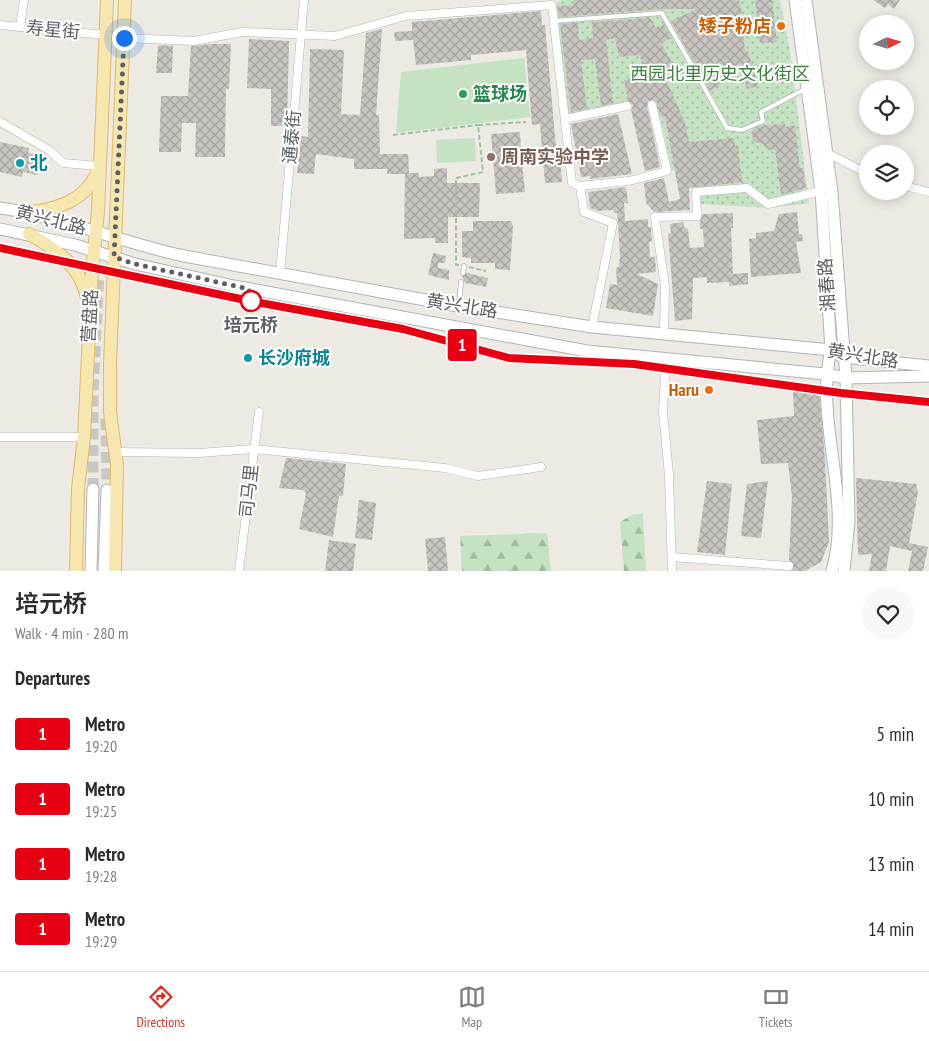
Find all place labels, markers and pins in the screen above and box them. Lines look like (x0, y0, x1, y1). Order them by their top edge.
place label: 矮子粉店 (699, 14, 771, 37)
marker: 矮子粉店 (775, 20, 787, 32)
place label: 篮球场 (473, 82, 527, 105)
marker: 篮球场 (457, 88, 469, 100)
place label: 周南实验中学 (501, 145, 609, 168)
place label: 北 (30, 151, 48, 174)
marker: 周南实验中学 (485, 151, 497, 163)
marker: 北 (14, 157, 26, 169)
marker: 培元桥 (240, 290, 262, 312)
place label: 培元桥 (224, 313, 278, 336)
place label: 长沙府城 (258, 346, 330, 369)
marker: 长沙府城 (242, 352, 254, 364)
place label: Haru (669, 378, 699, 401)
marker: Haru (703, 384, 715, 396)

